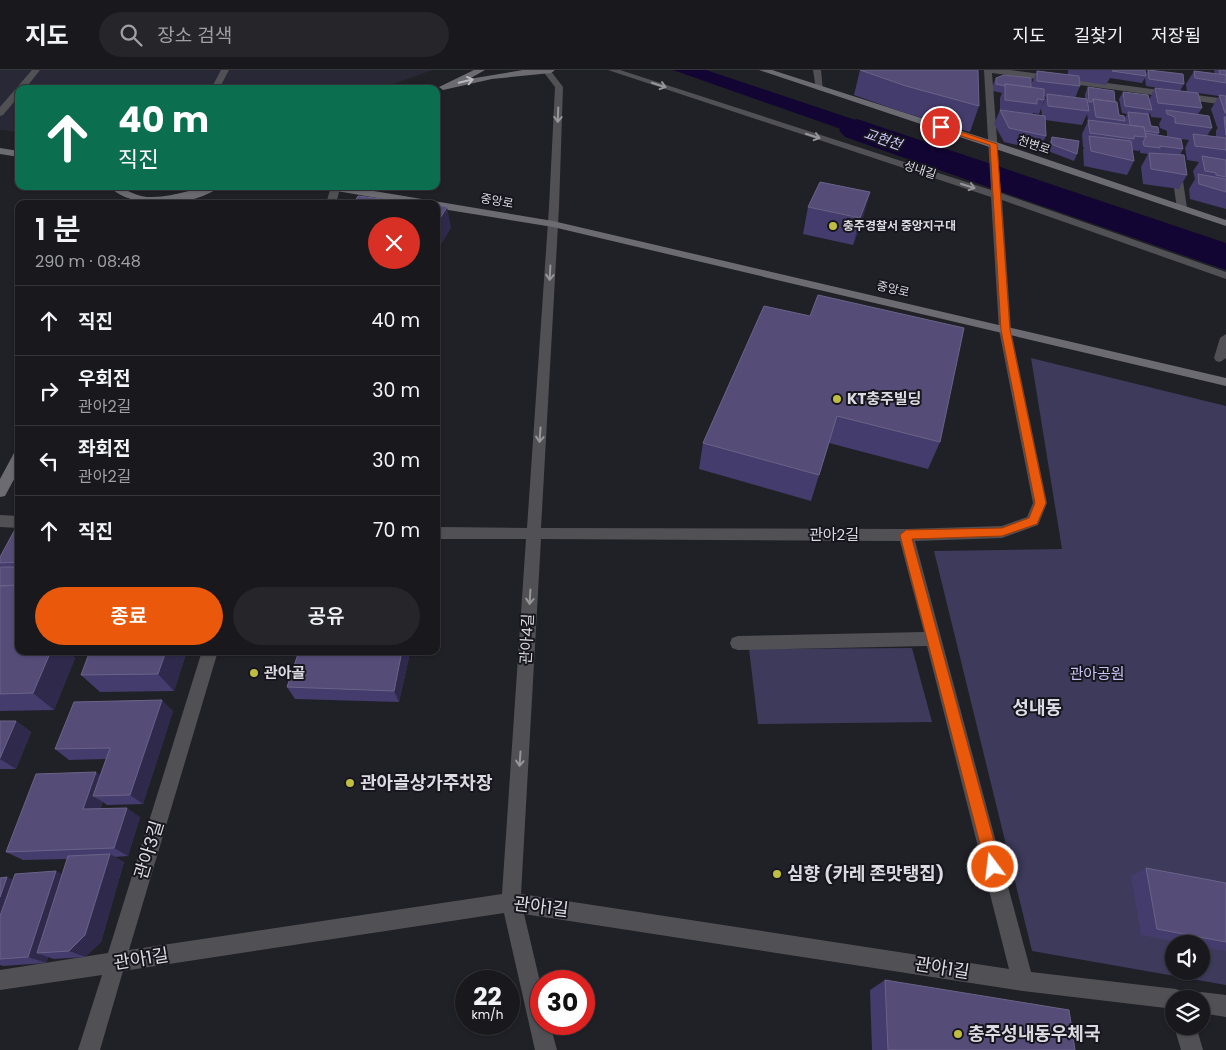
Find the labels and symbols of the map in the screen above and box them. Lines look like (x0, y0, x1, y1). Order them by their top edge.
one-way arrow (457, 76, 473, 85)
one-way arrow (650, 81, 666, 90)
one-way arrow (553, 106, 563, 123)
pin (920, 106, 962, 148)
water label: 교현천 (861, 123, 906, 155)
one-way arrow (805, 131, 821, 141)
street label: 천변로 (1016, 131, 1053, 158)
street label: 성내길 (902, 156, 939, 183)
one-way arrow (959, 182, 975, 191)
street label: 중앙로 (479, 189, 515, 212)
place label: 충주경찰서 중앙지구대 (843, 217, 956, 234)
marker: 충주경찰서 중앙지구대 (827, 220, 839, 232)
one-way arrow (546, 264, 555, 280)
street label: 중앙로 (875, 277, 911, 301)
place label: KT충주빌딩 (847, 388, 922, 409)
marker: KT충주빌딩 (831, 393, 843, 405)
one-way arrow (535, 427, 544, 443)
street label: 관아2길 (809, 524, 859, 545)
one-way arrow (525, 589, 534, 605)
street label: 관아4길 (515, 613, 538, 665)
place label: 관아골 (264, 662, 305, 683)
park label: 관아공원 (1069, 663, 1125, 684)
marker: 관아골 (248, 667, 260, 679)
district label: 성내동 (1012, 695, 1062, 720)
one-way arrow (516, 751, 525, 767)
place label: 관아골상가주차장 (360, 770, 493, 795)
marker: 관아골상가주차장 (344, 777, 356, 789)
street label: 관아3길 (128, 817, 169, 882)
position arrow (966, 840, 1018, 892)
place label: 심향 (카레 존맛탱집) (787, 861, 944, 886)
marker: 심향 (카레 존맛탱집) (771, 868, 783, 880)
street label: 관아1길 (512, 891, 570, 922)
street label: 관아1길 (112, 942, 170, 975)
street label: 관아1길 (913, 951, 971, 984)
speed limit sign: 30 (530, 970, 595, 1035)
place label: 충주성내동우체국 (968, 1021, 1100, 1046)
marker: 충주성내동우체국 (952, 1028, 964, 1040)

